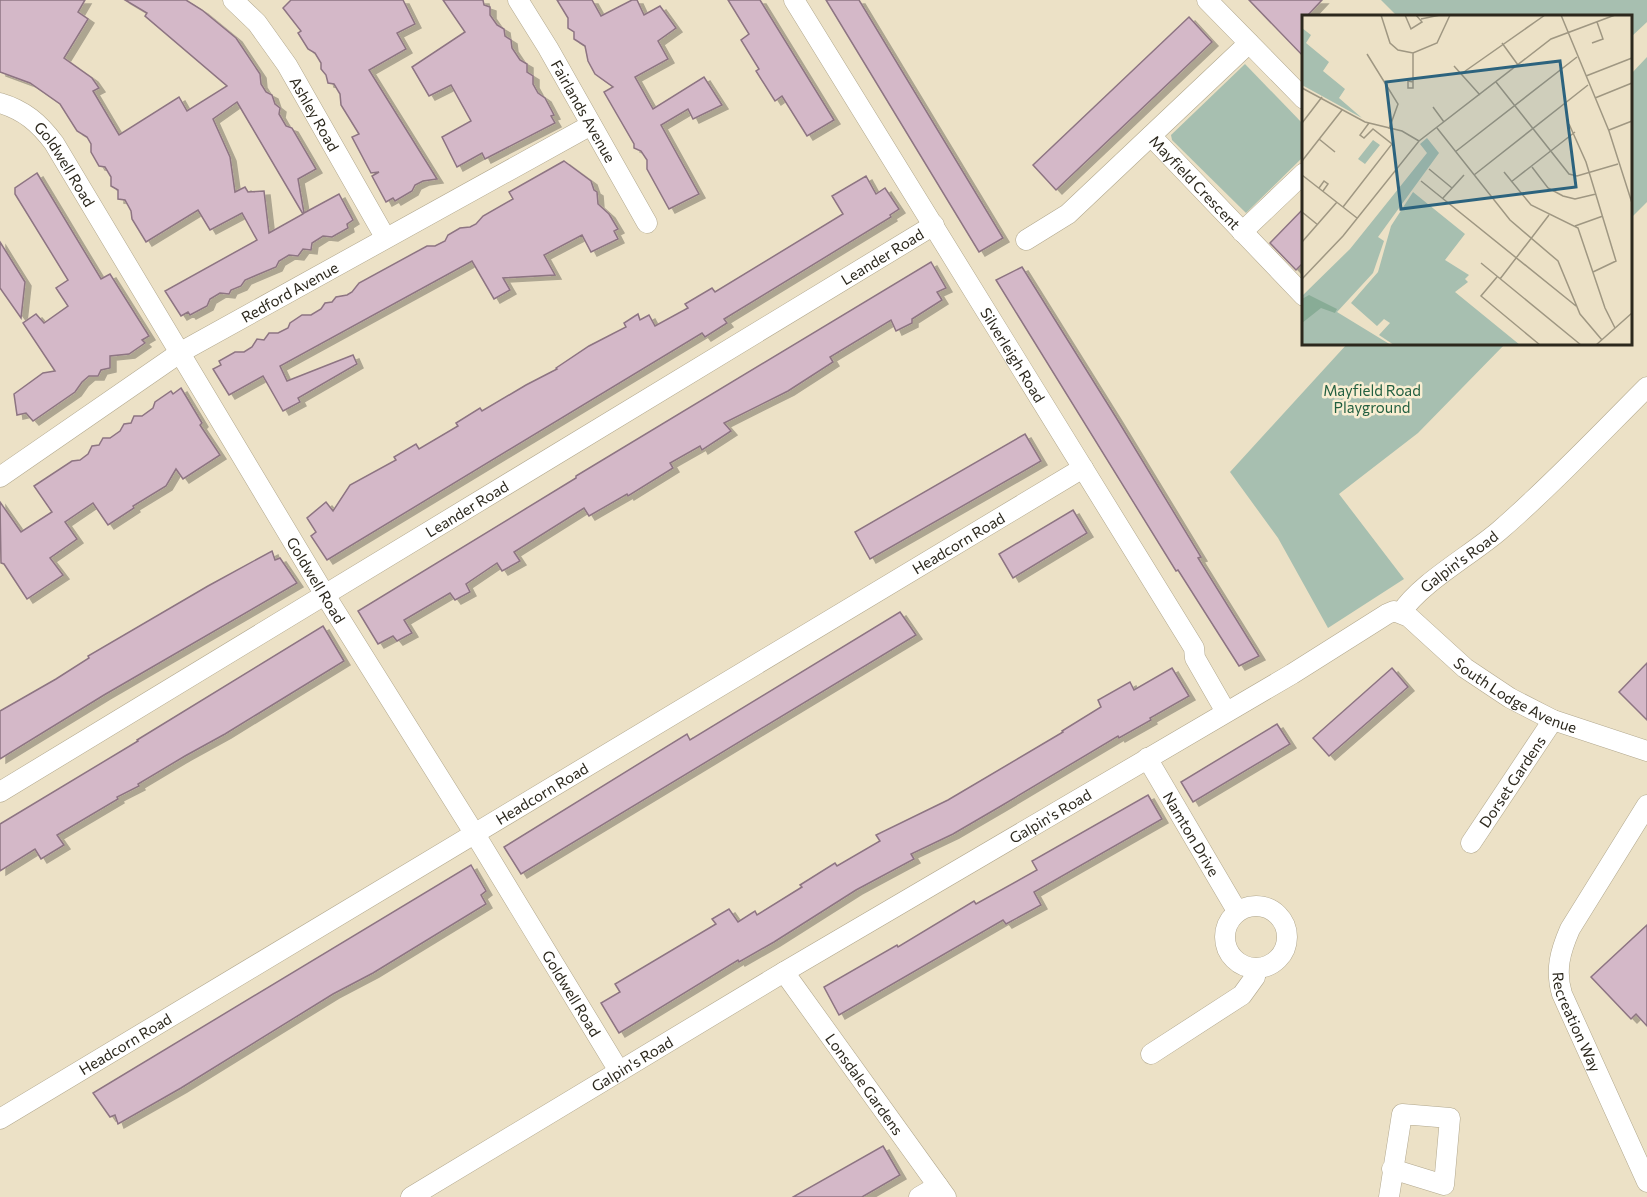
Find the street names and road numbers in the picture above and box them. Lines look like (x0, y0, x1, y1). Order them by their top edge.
street label: Fairlands Avenue (548, 57, 620, 165)
street label: Ashley Road (286, 73, 343, 154)
street label: Goldwell Road (31, 118, 99, 210)
street label: Mayfield Crescent (1146, 131, 1244, 233)
street label: Leander Road (838, 225, 927, 288)
street label: Redford Avenue (238, 258, 341, 326)
street label: Silverleigh Road (977, 304, 1049, 406)
street label: Leander Road (422, 477, 511, 541)
street label: Headcorn Road (909, 508, 1008, 578)
street label: Galpin's Road (1416, 527, 1501, 596)
street label: Goldwell Road (283, 533, 349, 626)
street label: South Lodge Avenue (1450, 653, 1579, 736)
street label: Dorset Gardens (1475, 732, 1549, 831)
street label: Headcorn Road (492, 759, 591, 828)
street label: Galpin's Road (1006, 785, 1094, 847)
street label: Namton Drive (1160, 788, 1224, 879)
street label: Goldwell Road (539, 947, 605, 1040)
street label: Recreation Way (1550, 971, 1605, 1075)
street label: Headcorn Road (76, 1009, 175, 1078)
street label: Lonsdale Gardens (822, 1030, 907, 1138)
street label: Galpin's Road (588, 1032, 676, 1095)

